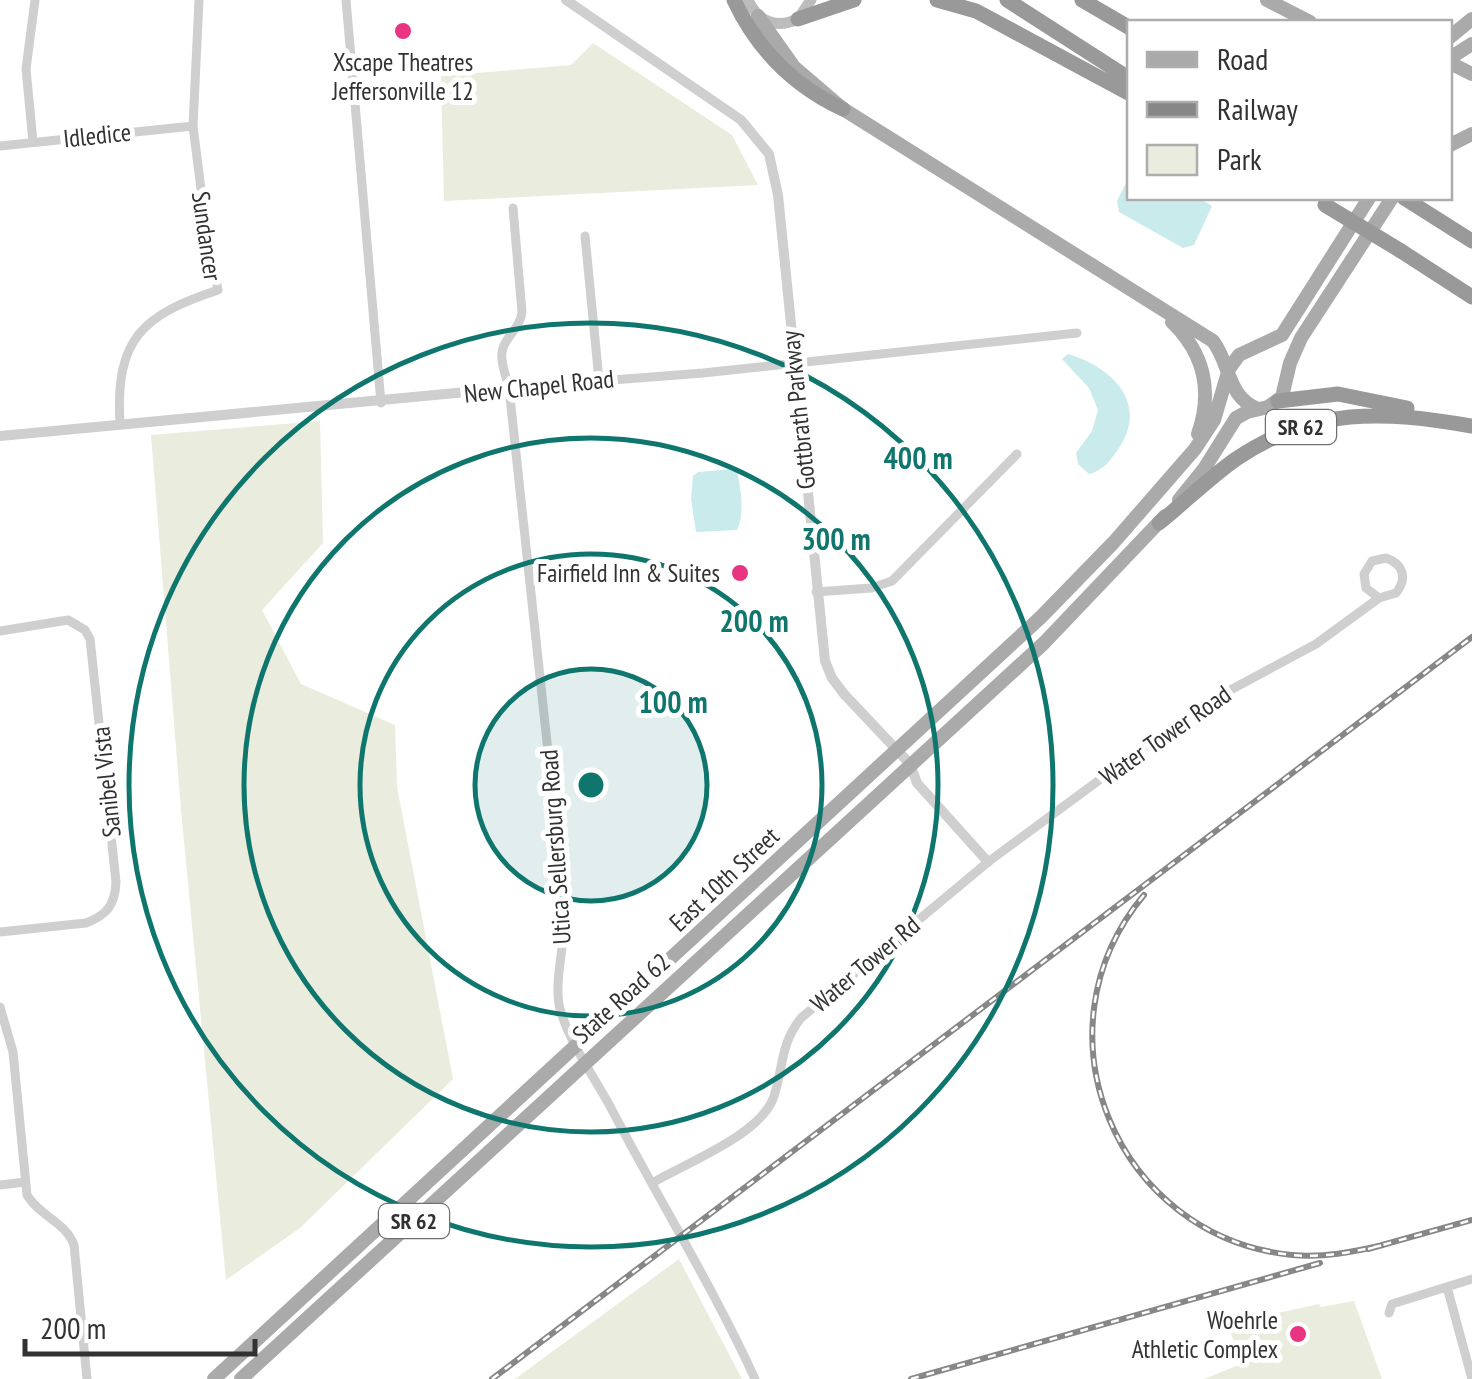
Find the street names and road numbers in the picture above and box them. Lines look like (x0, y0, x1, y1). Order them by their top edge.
street label: Idledice (62, 116, 132, 154)
street label: Sundancer (185, 189, 229, 283)
street label: Gottbrath Parkway (774, 329, 822, 491)
street label: New Chapel Road (462, 362, 616, 410)
road number: SR 62 (1266, 410, 1336, 444)
street label: Water Tower Road (1093, 678, 1237, 792)
street label: Sanibel Vista (84, 725, 128, 839)
street label: Utica Sellersburg Road (532, 749, 578, 945)
street label: East 10th Street (662, 820, 786, 938)
street label: Water Tower Rd (804, 909, 926, 1019)
street label: State Road 62 (566, 946, 676, 1050)
road number: SR 62 (379, 1204, 449, 1238)

